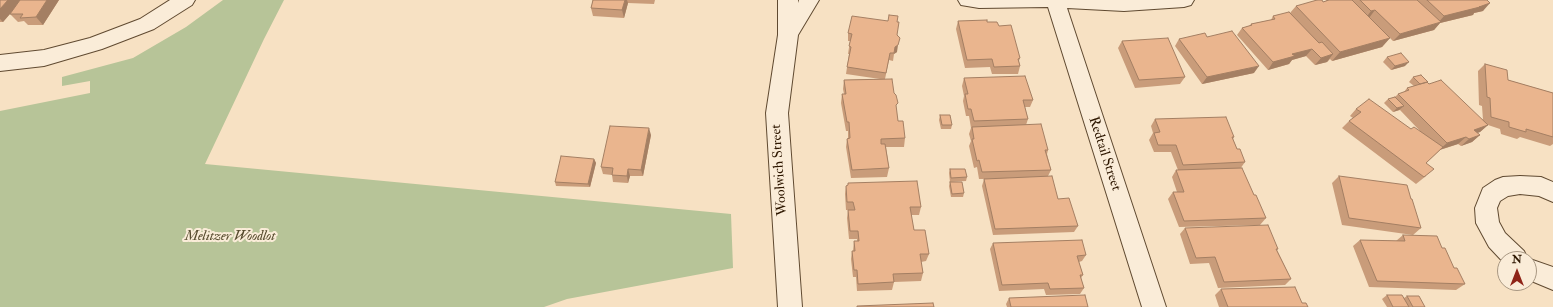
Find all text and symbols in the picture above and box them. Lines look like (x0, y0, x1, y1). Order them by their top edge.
street label: Redtail Street (1084, 115, 1124, 193)
street label: Woolwich Street (768, 124, 792, 216)
park label: Melitzer Woodlot (185, 229, 275, 245)
north arrow (1497, 251, 1537, 291)
text: N (1512, 253, 1522, 266)

